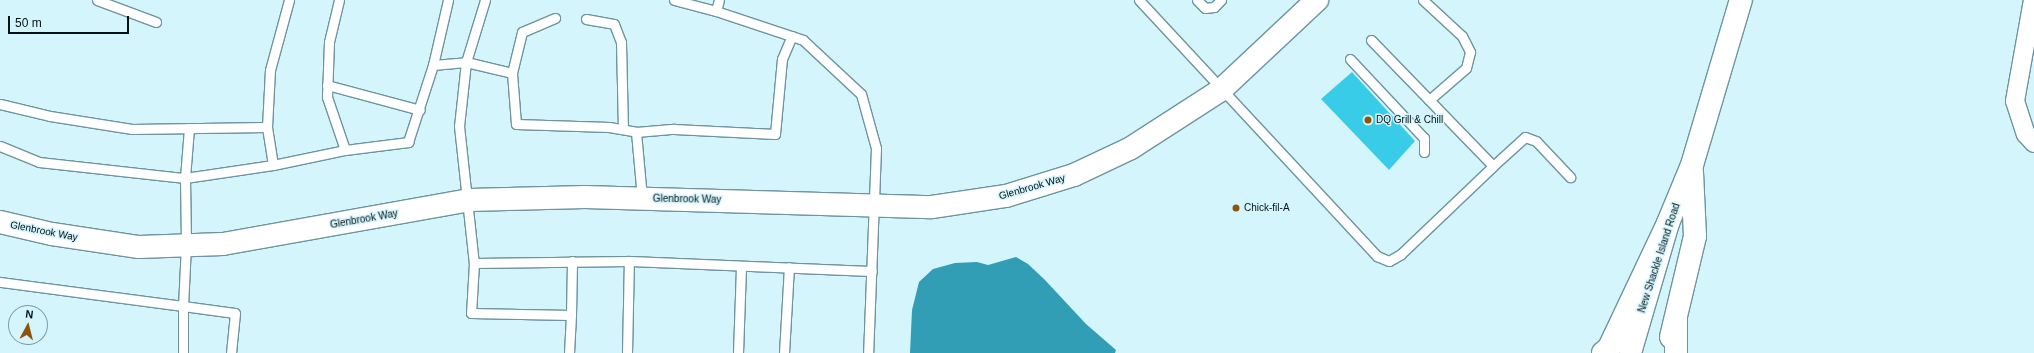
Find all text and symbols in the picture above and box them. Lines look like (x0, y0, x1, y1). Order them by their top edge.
scale bar (10, 8, 131, 34)
text: 50 m (15, 16, 42, 30)
place label: DQ Grill & Chill (1376, 114, 1443, 126)
marker: DQ Grill & Chill (1363, 115, 1373, 125)
street label: Glenbrook Way (997, 172, 1067, 202)
street label: Glenbrook Way (653, 192, 721, 206)
place label: Chick-fil-A (1244, 202, 1290, 214)
street label: New Shackle Island Road (1636, 202, 1682, 314)
marker: Chick-fil-A (1231, 203, 1241, 213)
street label: Glenbrook Way (329, 207, 399, 231)
street label: Glenbrook Way (9, 219, 79, 243)
north arrow (8, 305, 48, 345)
text: N (25, 308, 34, 321)

